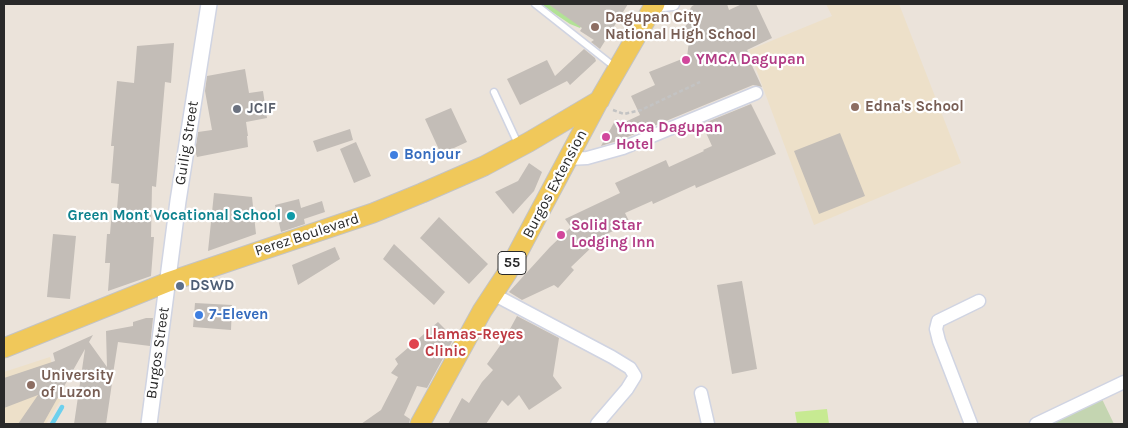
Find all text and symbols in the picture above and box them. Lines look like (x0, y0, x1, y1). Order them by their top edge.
place label: Dagupan City National High School (605, 9, 756, 44)
marker: Dagupan City National High School (589, 21, 601, 33)
place label: YMCA Dagupan (696, 51, 805, 69)
marker: YMCA Dagupan (680, 54, 692, 66)
place label: Edna's School (865, 98, 964, 116)
street label: Guilig Street (171, 100, 203, 186)
place label: JCIF (247, 100, 276, 118)
marker: Edna's School (849, 101, 861, 113)
marker: JCIF (231, 103, 243, 115)
place label: Ymca Dagupan Hotel (616, 119, 723, 154)
street label: Burgos Extension (519, 127, 591, 241)
marker: Ymca Dagupan Hotel (600, 131, 612, 143)
place label: Bonjour (404, 146, 460, 164)
marker: Bonjour (388, 149, 400, 161)
place label: Green Mont Vocational School (67, 207, 281, 225)
street label: Perez Boulevard (253, 210, 361, 260)
marker: Green Mont Vocational School (285, 210, 297, 222)
place label: Solid Star Lodging Inn (571, 217, 655, 252)
marker: Solid Star Lodging Inn (555, 229, 567, 241)
road number: 55 (498, 252, 526, 274)
place label: DSWD (190, 277, 234, 295)
marker: DSWD (174, 280, 186, 292)
street label: Burgos Street (143, 306, 173, 400)
place label: 7-Eleven (209, 306, 268, 324)
marker: 7-Eleven (193, 309, 205, 321)
place label: Llamas-Reyes Clinic (425, 326, 523, 361)
marker: Llamas-Reyes Clinic (407, 337, 421, 351)
place label: University of Luzon (41, 367, 114, 402)
marker: University of Luzon (25, 379, 37, 391)

